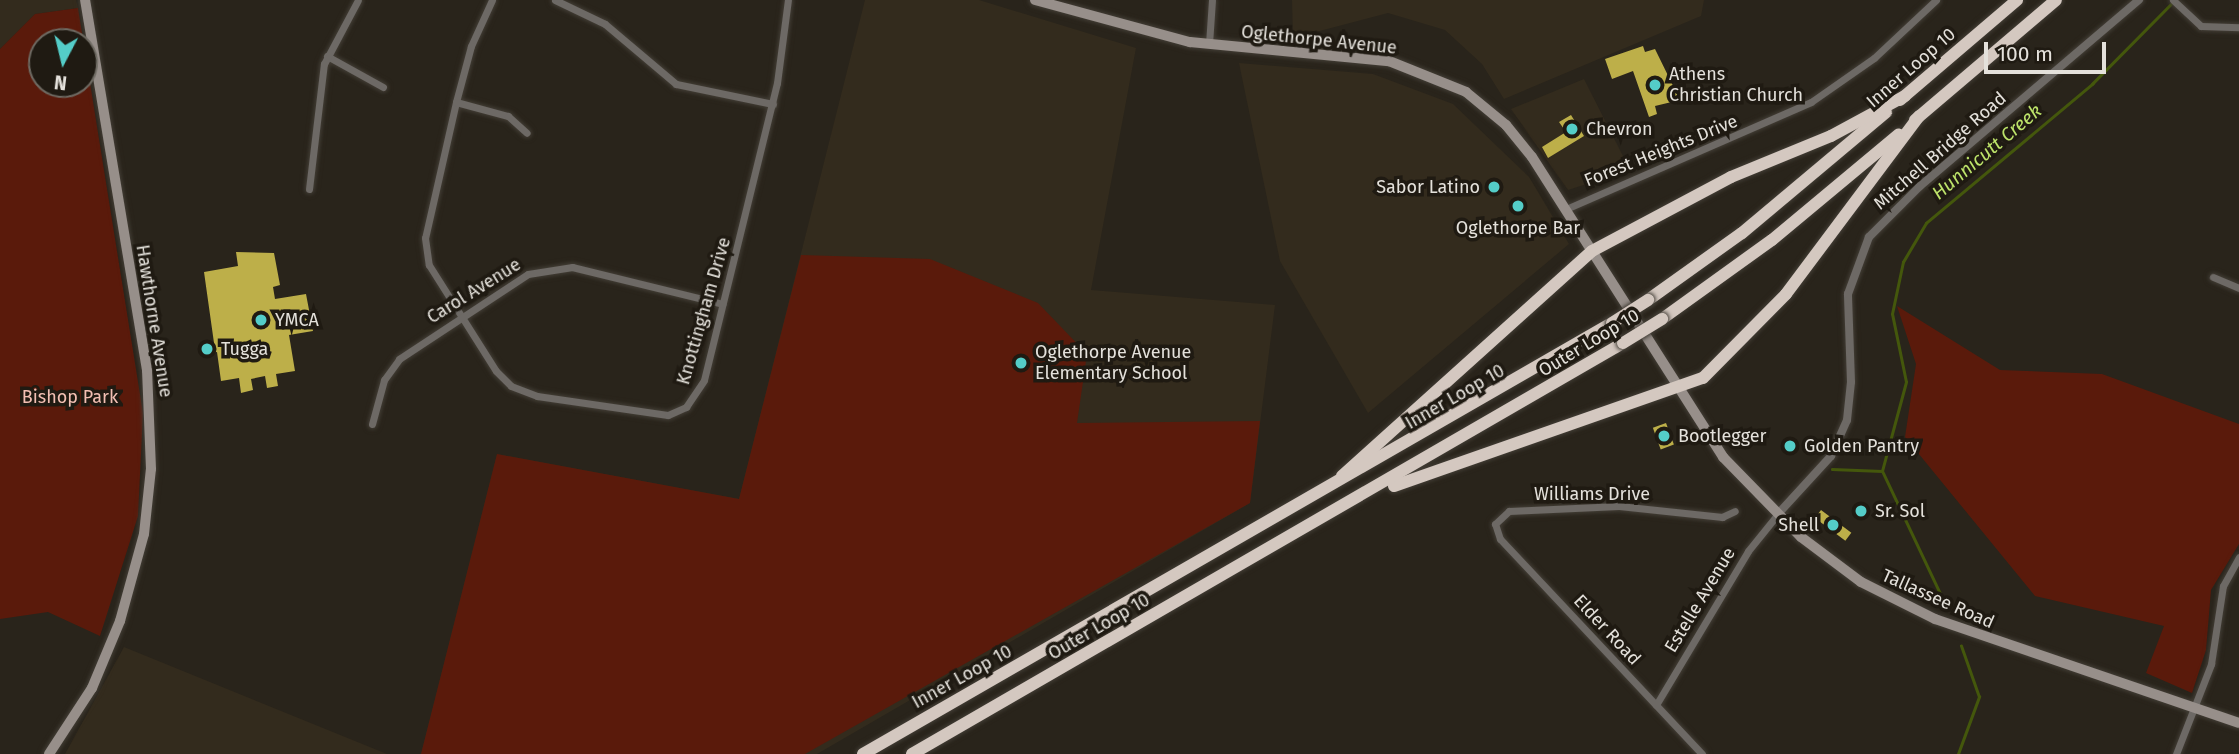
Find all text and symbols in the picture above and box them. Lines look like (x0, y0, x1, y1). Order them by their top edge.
street label: Oglethorpe Avenue (1240, 21, 1398, 59)
street label: Inner Loop 10 (1862, 24, 1960, 112)
north arrow (28, 28, 98, 98)
scale bar (1987, 28, 2110, 72)
text: 100 m (1997, 41, 2053, 67)
place label: Athens Christian Church (1669, 64, 1803, 106)
text: N (53, 70, 68, 95)
marker: Athens Christian Church (1647, 77, 1663, 93)
street label: Mitchell Bridge Road (1869, 88, 2011, 214)
water label: Hunnicutt Creek (1928, 100, 2046, 204)
street label: Forest Heights Drive (1581, 110, 1741, 192)
place label: Chevron (1586, 118, 1653, 140)
marker: Chevron (1564, 121, 1580, 137)
place label: Sabor Latino (1376, 176, 1480, 198)
marker: Sabor Latino (1486, 179, 1502, 195)
marker: Oglethorpe Bar (1510, 198, 1526, 214)
place label: Oglethorpe Bar (1456, 217, 1580, 239)
street label: Knottingham Drive (673, 235, 735, 387)
street label: Hawthorne Avenue (131, 243, 177, 399)
street label: Carol Avenue (423, 254, 525, 328)
street label: Outer Loop 10 (1535, 305, 1643, 381)
place label: YMCA (275, 309, 319, 331)
marker: YMCA (253, 312, 269, 328)
place label: Tugga (221, 338, 268, 360)
marker: Tugga (199, 341, 215, 357)
place label: Oglethorpe Avenue Elementary School (1035, 342, 1191, 384)
marker: Oglethorpe Avenue Elementary School (1013, 355, 1029, 371)
street label: Inner Loop 10 (1402, 360, 1508, 434)
park label: Bishop Park (22, 386, 118, 408)
place label: Bootlegger (1678, 425, 1766, 447)
marker: Bootlegger (1656, 428, 1672, 444)
place label: Golden Pantry (1804, 435, 1919, 457)
marker: Golden Pantry (1782, 438, 1798, 454)
street label: Williams Drive (1534, 483, 1650, 505)
place label: Sr. Sol (1875, 500, 1925, 522)
marker: Sr. Sol (1853, 503, 1869, 519)
place label: Shell (1778, 514, 1819, 536)
marker: Shell (1825, 517, 1841, 533)
street label: Estelle Avenue (1660, 544, 1740, 656)
street label: Tallassee Road (1879, 565, 1997, 633)
street label: Outer Loop 10 (1044, 589, 1154, 665)
street label: Elder Road (1569, 590, 1645, 670)
street label: Inner Loop 10 (908, 641, 1016, 713)

